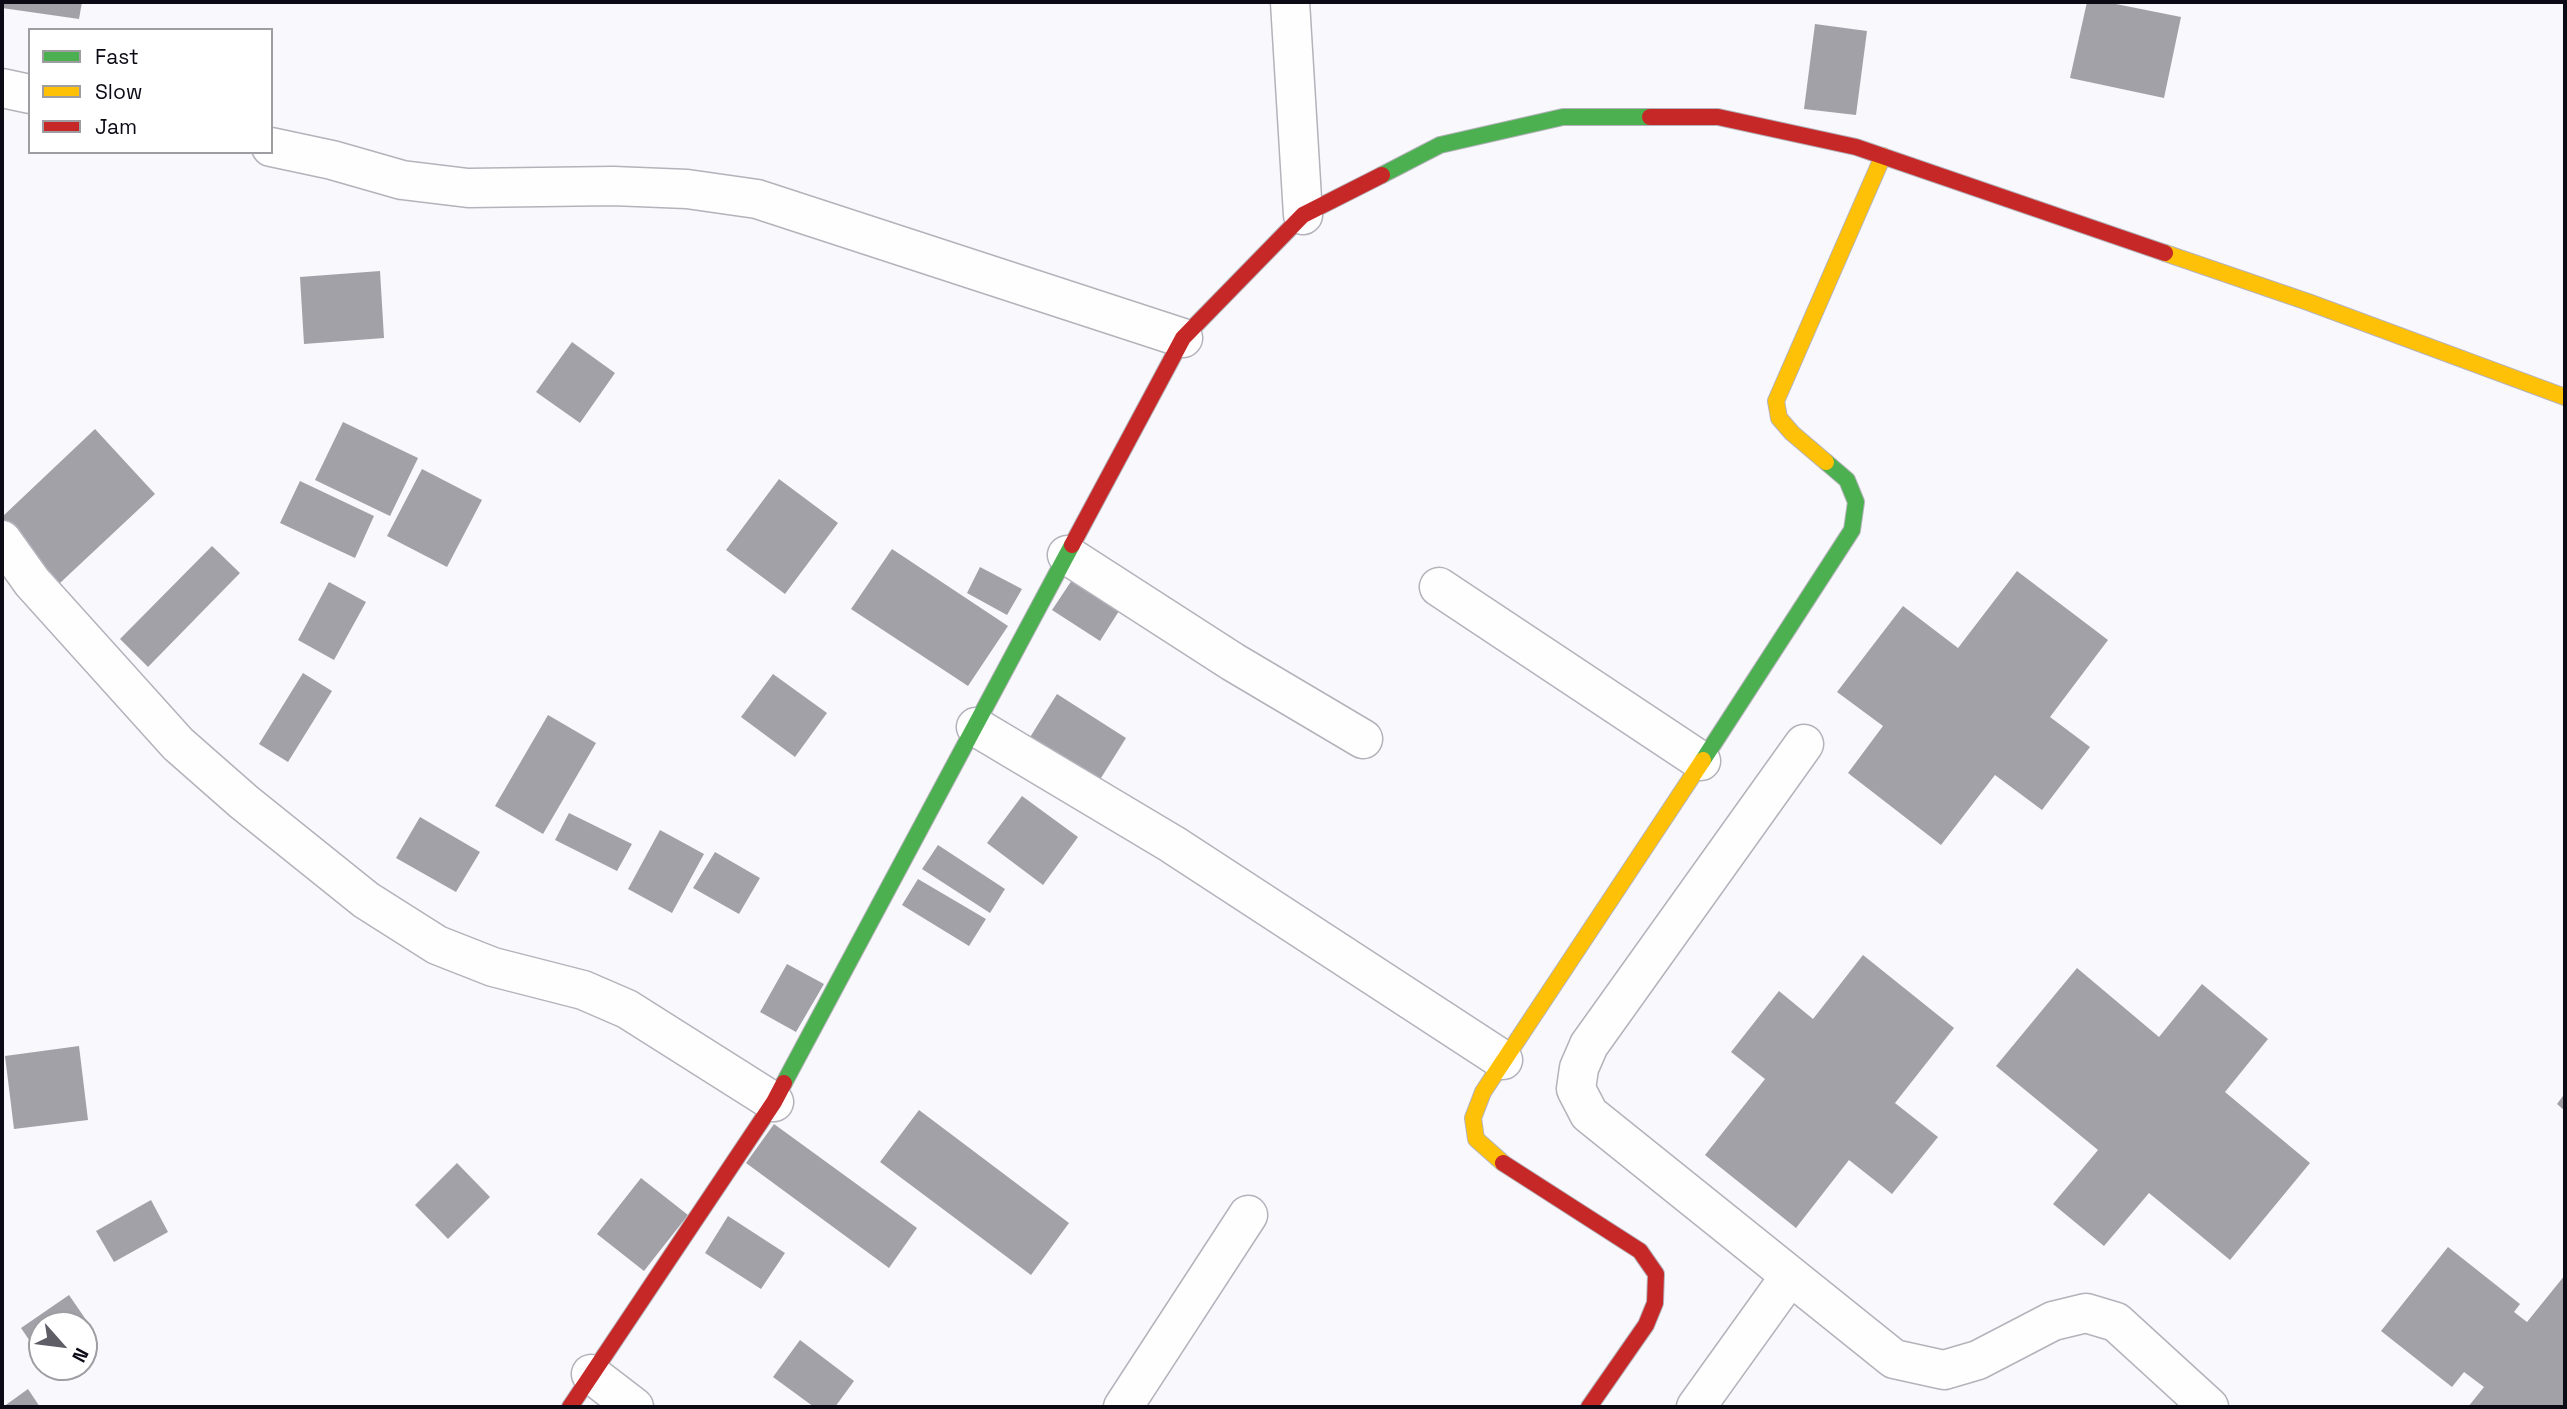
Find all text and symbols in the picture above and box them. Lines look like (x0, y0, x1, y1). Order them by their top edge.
legend (28, 28, 273, 154)
text: Fast (95, 43, 139, 70)
text: Slow (95, 78, 143, 105)
text: Jam (95, 113, 137, 140)
north arrow (28, 1311, 98, 1381)
text: N (66, 1344, 94, 1367)

